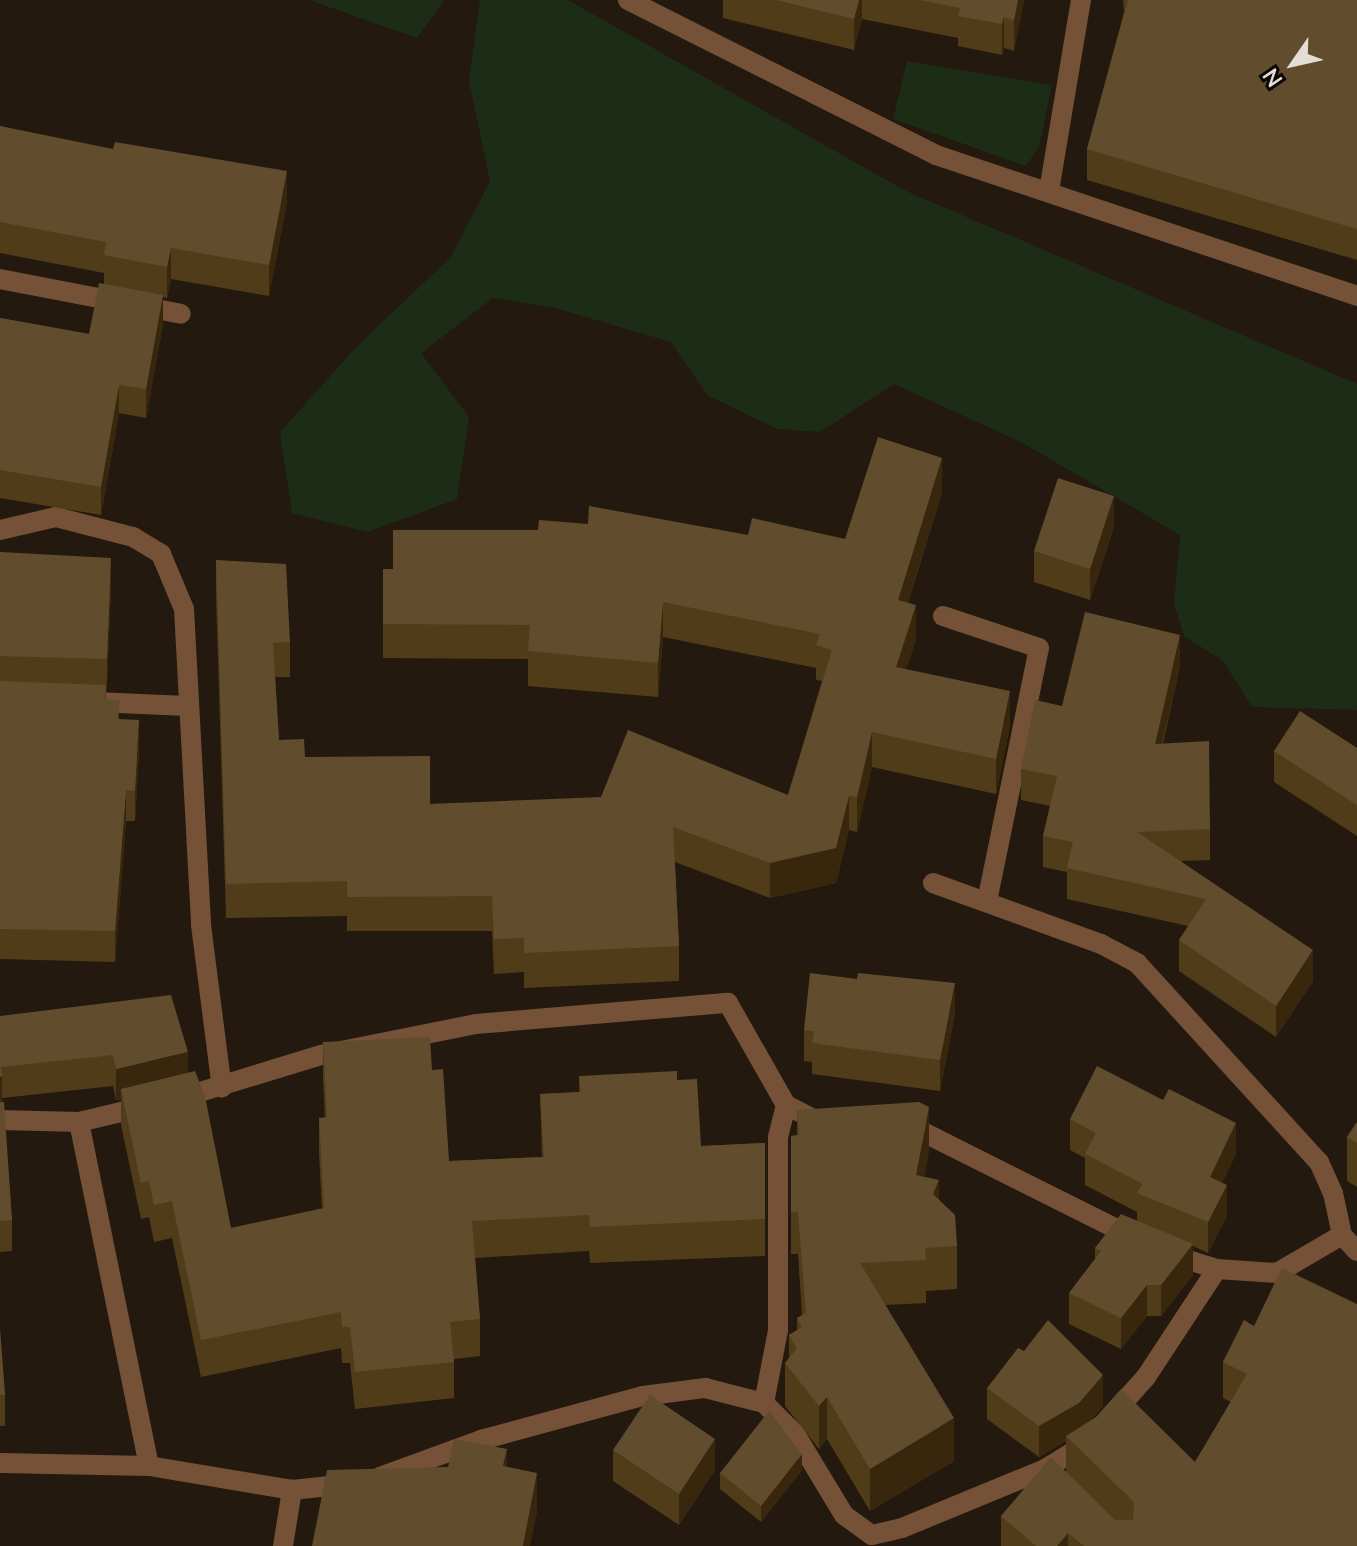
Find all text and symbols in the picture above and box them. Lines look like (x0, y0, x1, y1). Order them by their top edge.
north arrow (1253, 24, 1333, 104)
text: N (1256, 62, 1290, 93)

